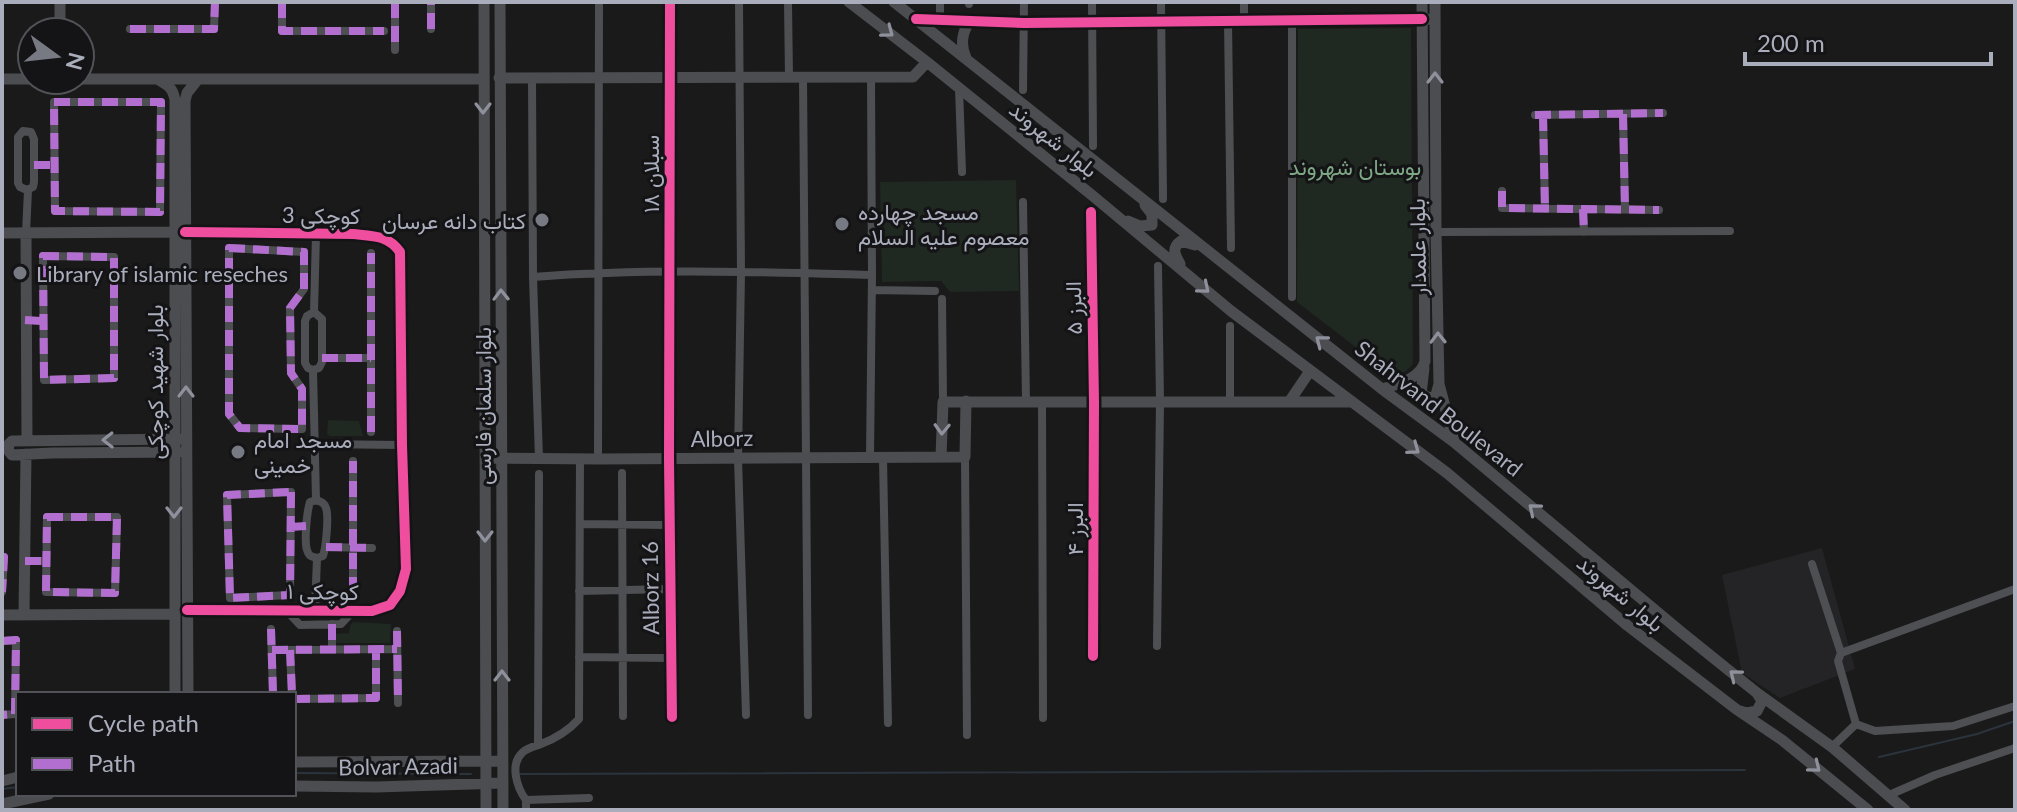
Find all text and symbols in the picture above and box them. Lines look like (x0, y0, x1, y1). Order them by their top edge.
north arrow (16, 16, 96, 96)
scale bar (1745, 16, 1991, 66)
one-way arrow (879, 22, 893, 37)
text: 200 m (1757, 28, 1825, 57)
text: N (61, 50, 91, 73)
one-way arrow (1426, 71, 1444, 84)
street label: بلوار شهروند (1004, 95, 1104, 184)
one-way arrow (474, 102, 492, 115)
street label: سبلان ۱۸ (637, 135, 664, 213)
park label: بوستان شهروند (1289, 153, 1421, 181)
place label: مسجد چهارده معصوم علیه السلام (858, 198, 1030, 252)
street label: بلوار علمدار (1403, 198, 1432, 297)
street label: کوچکی 3 (282, 201, 361, 231)
place label: کتاب دانه عرسان (382, 207, 526, 235)
marker: کتاب دانه عرسان (533, 211, 551, 229)
marker: مسجد چهارده معصوم علیه السلام (833, 215, 851, 233)
place label: Library of islamic reseches (36, 260, 288, 287)
marker: Library of islamic reseches (11, 264, 29, 282)
one-way arrow (1195, 278, 1210, 293)
street label: البرز ۵ (1059, 281, 1088, 335)
one-way arrow (493, 288, 510, 301)
street label: بلوار شهید کوچکی (141, 305, 170, 459)
street label: بلوار سلمان فارسی (469, 327, 497, 485)
one-way arrow (1429, 331, 1447, 344)
street label: Shahrvand Boulevard (1350, 334, 1528, 482)
one-way arrow (1316, 336, 1330, 351)
one-way arrow (177, 385, 195, 398)
one-way arrow (933, 423, 950, 436)
street label: Alborz (690, 424, 754, 452)
place label: مسجد امام خمینی (254, 426, 352, 479)
one-way arrow (101, 431, 114, 449)
one-way arrow (1406, 439, 1420, 453)
marker: مسجد امام خمینی (229, 443, 247, 461)
street label: البرز ۴ (1061, 503, 1089, 555)
one-way arrow (1529, 504, 1544, 519)
one-way arrow (165, 506, 183, 519)
one-way arrow (476, 530, 494, 543)
street label: Alborz 16 (636, 541, 664, 635)
street label: بلوار شهروند (1571, 549, 1670, 638)
street label: کوچکی ۱ (287, 577, 359, 607)
one-way arrow (493, 669, 511, 682)
one-way arrow (1730, 670, 1744, 685)
legend (16, 692, 296, 796)
text: Cycle path (88, 708, 199, 737)
text: Path (88, 748, 136, 777)
street label: Bolvar Azadi (338, 751, 458, 781)
one-way arrow (1806, 757, 1820, 772)

